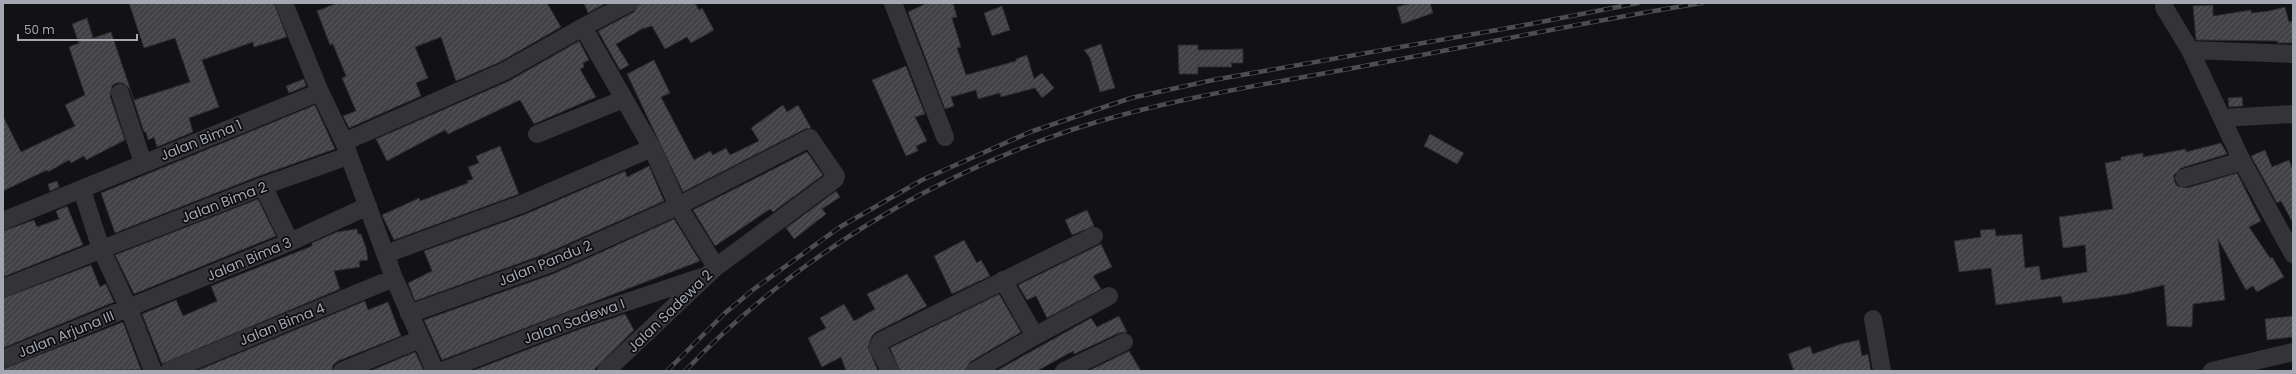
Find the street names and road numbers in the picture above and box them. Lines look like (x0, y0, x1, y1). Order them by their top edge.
street label: Jalan Bima 1 (157, 115, 245, 165)
street label: Jalan Bima 2 (178, 177, 270, 227)
street label: Jalan Bima 3 (203, 232, 295, 286)
street label: Jalan Pandu 2 (495, 235, 595, 291)
street label: Jalan Sadewa 2 (623, 265, 717, 357)
street label: Jalan Sadewa I (521, 293, 627, 349)
street label: Jalan Bima 4 (236, 298, 328, 350)
street label: Jalan Arjuna III (15, 306, 117, 362)

